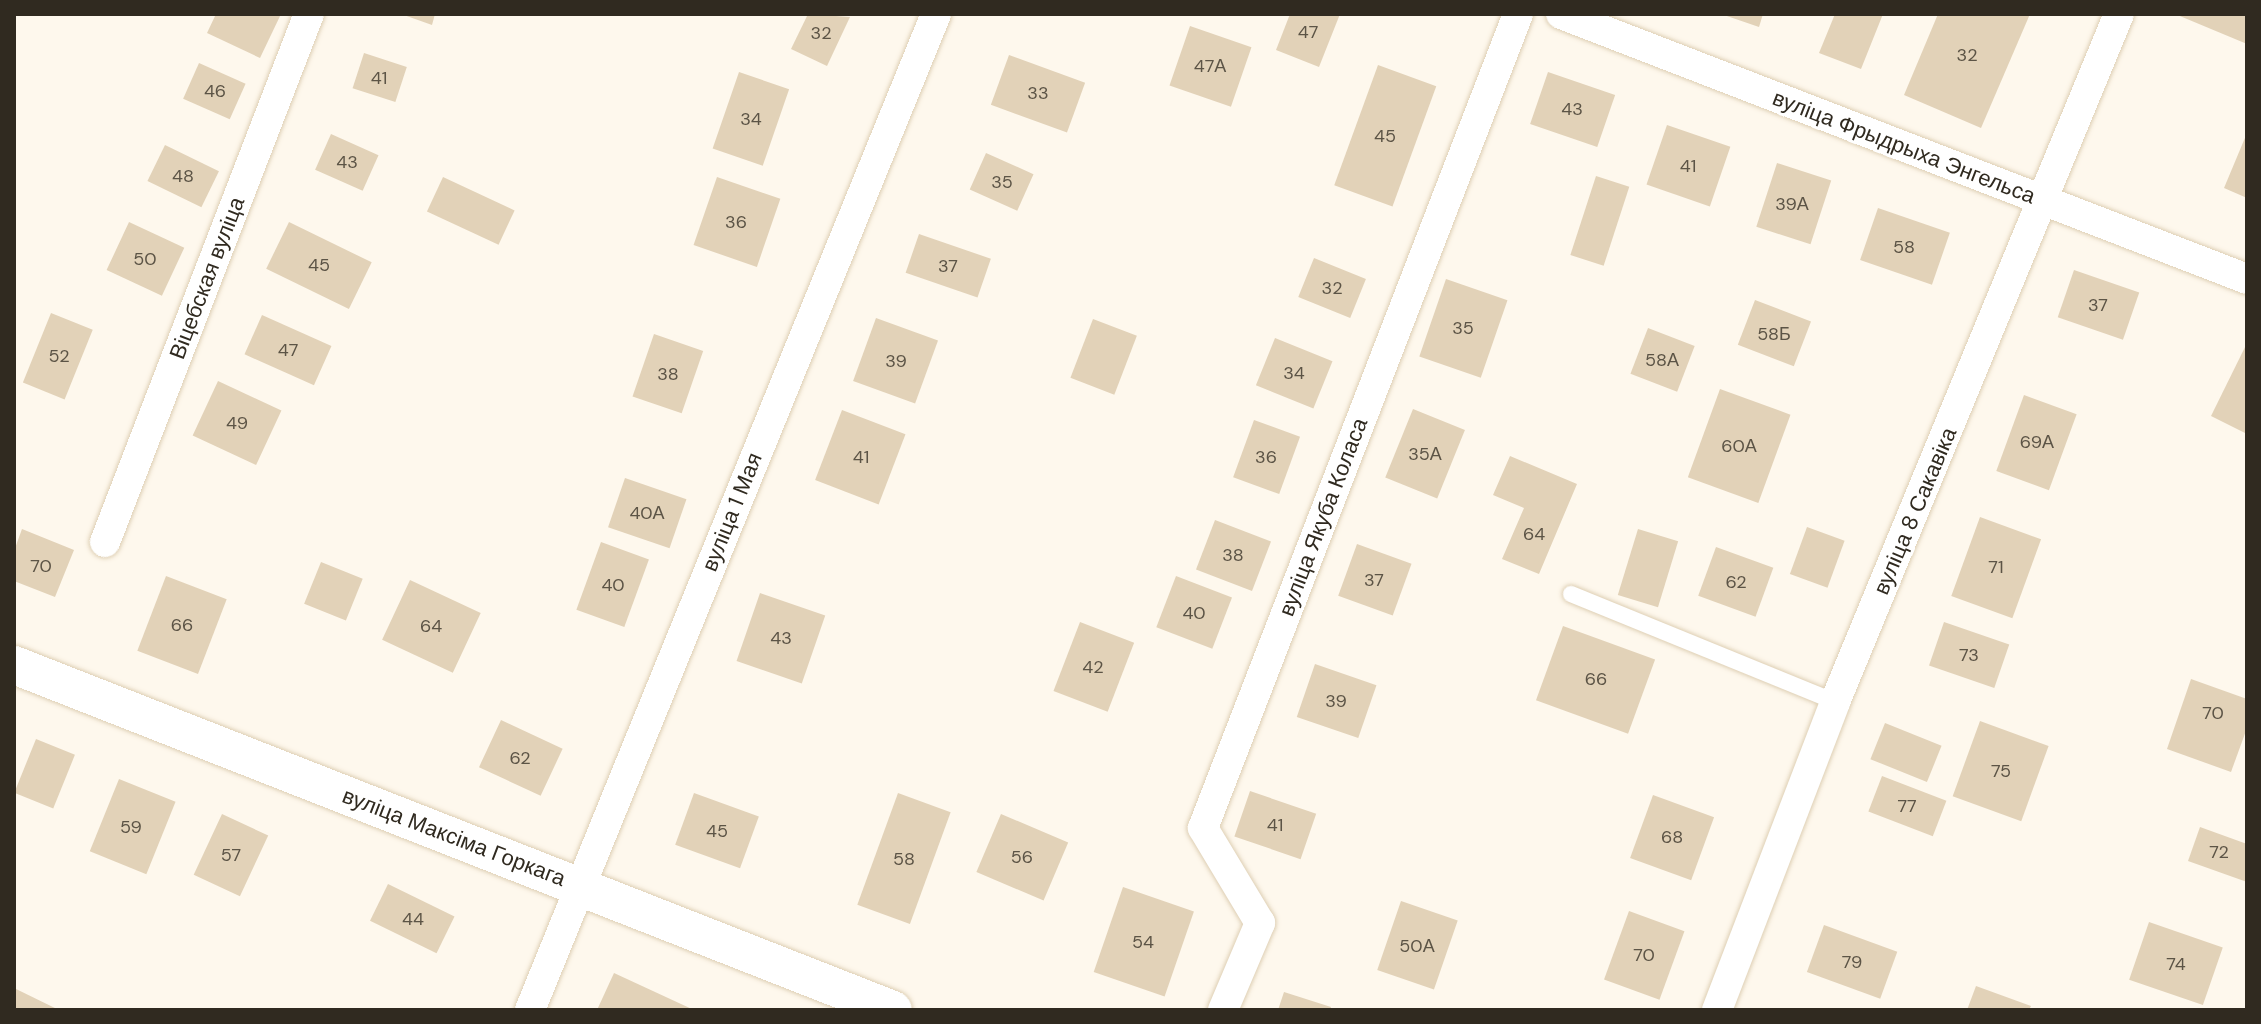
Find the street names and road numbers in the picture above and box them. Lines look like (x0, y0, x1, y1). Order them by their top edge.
street label: вуліца Фрыдрыха Энгельса (1769, 85, 2039, 209)
street label: Віцебская вуліца (164, 193, 250, 363)
street label: вуліца Якуба Коласа (1273, 414, 1373, 620)
street label: вуліца 8 Сакавіка (1868, 423, 1962, 599)
street label: вуліца 1 Мая (696, 449, 768, 575)
street label: вуліца Максіма Горкага (339, 782, 569, 892)

